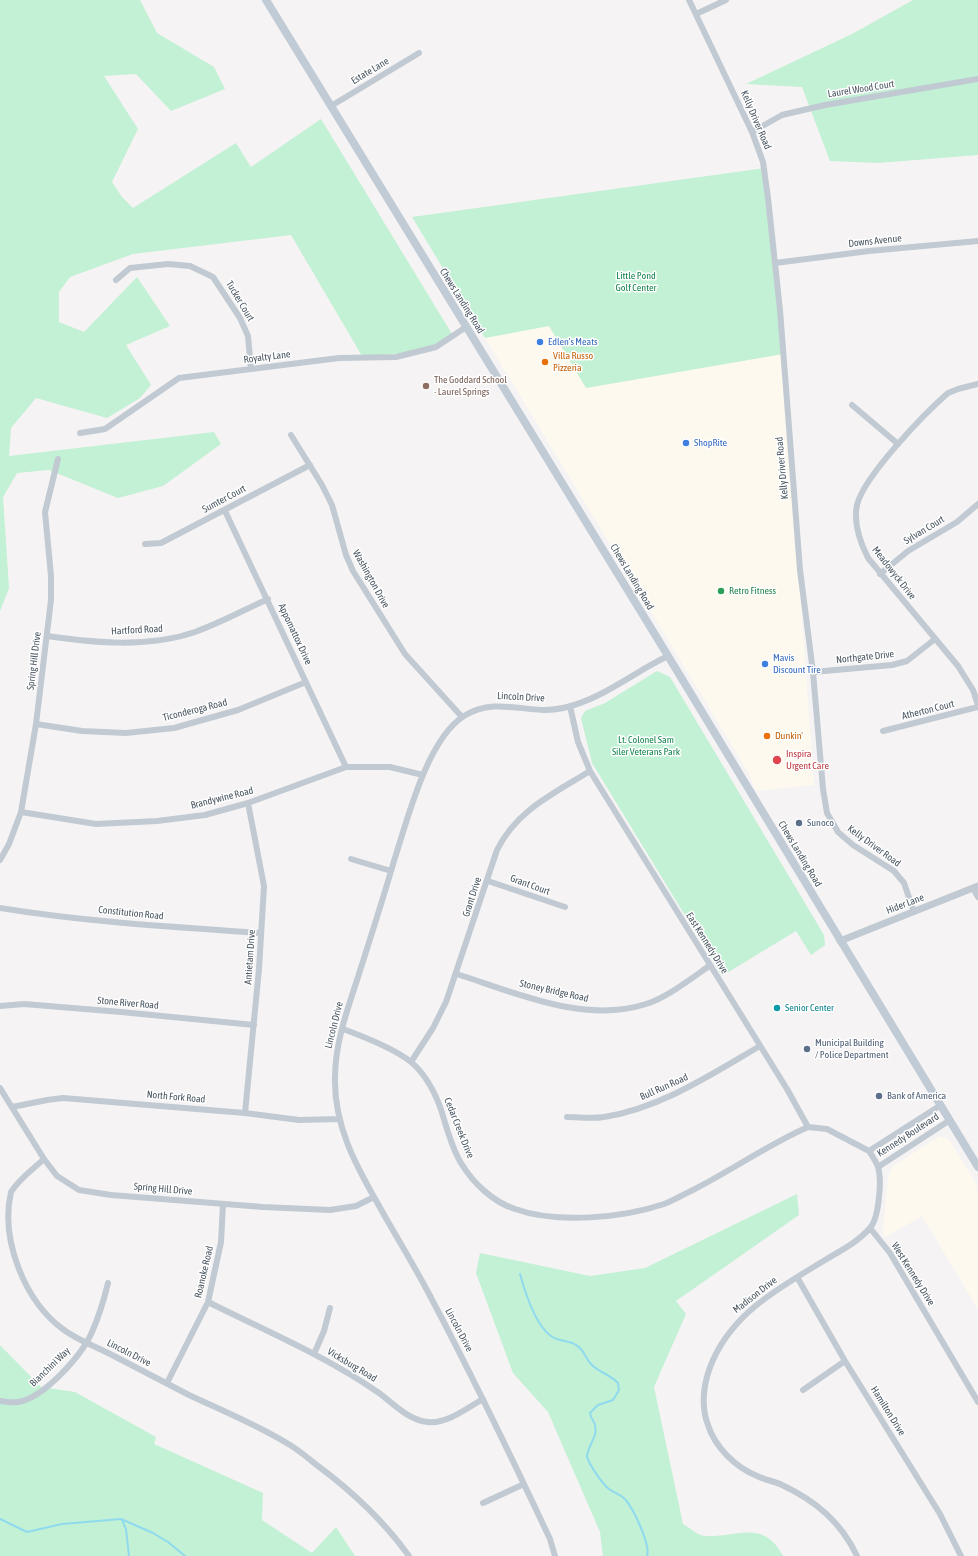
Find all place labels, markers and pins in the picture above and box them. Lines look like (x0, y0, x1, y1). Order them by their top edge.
place label: Edlen's Meats (548, 336, 598, 348)
marker: Edlen's Meats (535, 337, 545, 347)
place label: Villa Russo Pizzeria (553, 350, 593, 374)
marker: Villa Russo Pizzeria (540, 357, 550, 367)
place label: The Goddard School - Laurel Springs (434, 374, 507, 398)
marker: The Goddard School - Laurel Springs (421, 381, 431, 391)
place label: ShopRite (694, 437, 727, 449)
marker: ShopRite (681, 438, 691, 448)
place label: Retro Fitness (729, 585, 776, 597)
marker: Retro Fitness (716, 586, 726, 596)
place label: Mavis Discount Tire (773, 652, 821, 676)
marker: Mavis Discount Tire (760, 659, 770, 669)
place label: Dunkin' (775, 730, 803, 742)
marker: Dunkin' (762, 731, 772, 741)
place label: Inspira Urgent Care (786, 748, 829, 772)
marker: Inspira Urgent Care (771, 754, 783, 766)
place label: Sunoco (807, 817, 834, 829)
marker: Sunoco (794, 818, 804, 828)
place label: Senior Center (785, 1002, 834, 1014)
marker: Senior Center (772, 1003, 782, 1013)
place label: Municipal Building / Police Department (815, 1037, 889, 1060)
marker: Municipal Building / Police Department (802, 1044, 812, 1054)
place label: Bank of America (887, 1090, 946, 1102)
marker: Bank of America (874, 1091, 884, 1101)

